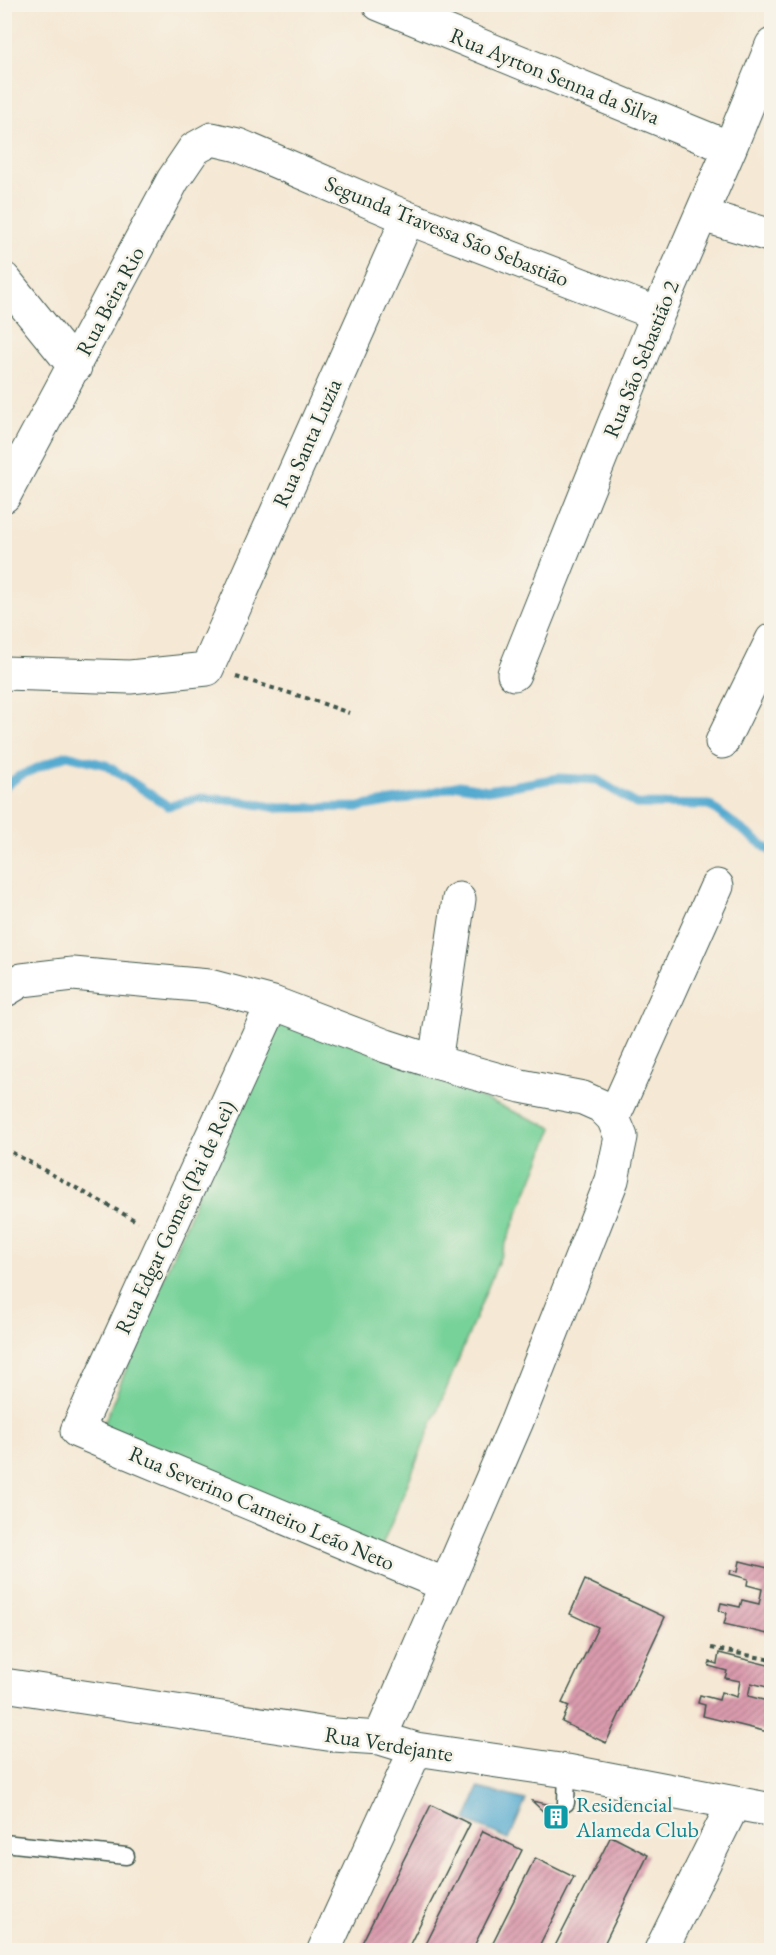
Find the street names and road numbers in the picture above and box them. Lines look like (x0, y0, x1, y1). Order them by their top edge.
street label: Rua Ayrton Senna da Silva (446, 21, 664, 131)
street label: Segunda Travessa São Sebastião (321, 169, 574, 293)
street label: Rua Beira Rio (69, 241, 151, 361)
street label: Rua São Sebastião 2 (596, 276, 686, 442)
street label: Rua Santa Luzia (266, 374, 348, 512)
street label: Rua Edgar Gomes (Pai de Rei) (108, 1095, 242, 1339)
street label: Rua Severino Carneiro Leão Neto (125, 1439, 399, 1577)
street label: Rua Verdejante (323, 1720, 456, 1769)

